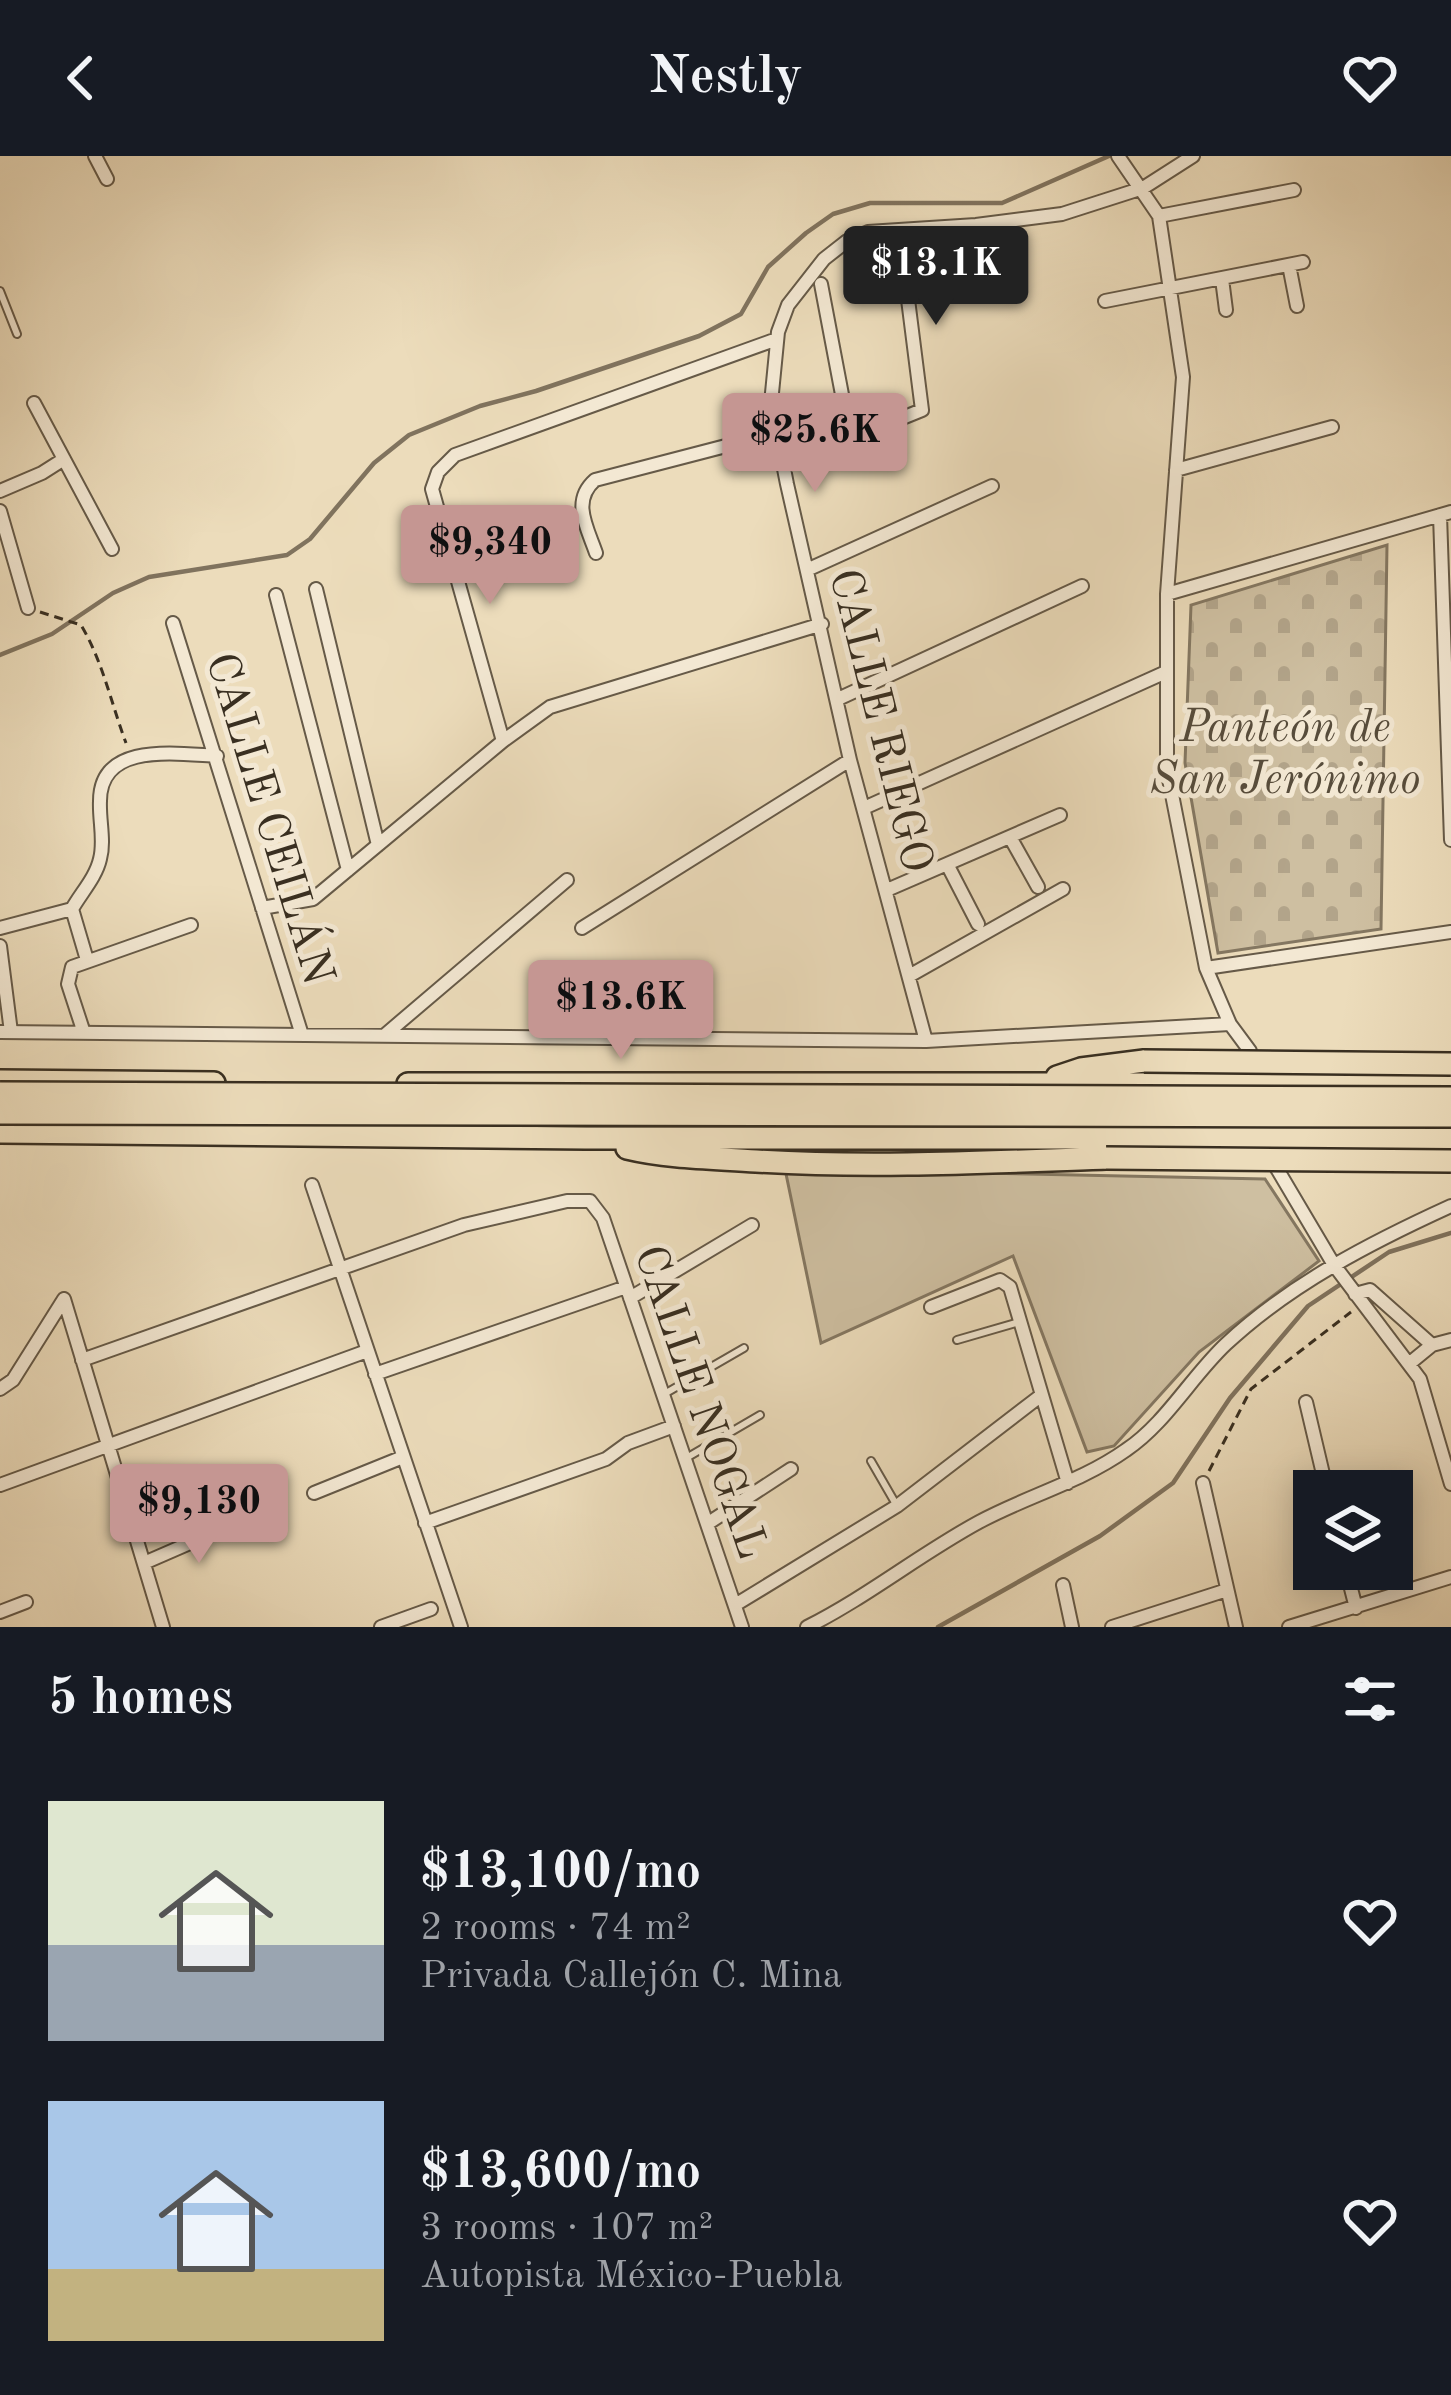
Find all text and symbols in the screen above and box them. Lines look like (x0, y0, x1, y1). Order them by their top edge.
icon: back (48, 45, 114, 111)
icon: heart (1337, 45, 1403, 111)
text: Nestly (648, 51, 803, 105)
pin: $13.1K (838, 226, 1034, 328)
text: $13.1K (870, 245, 1002, 284)
pin: $25.6K (717, 393, 913, 495)
text: $25.6K (749, 412, 881, 451)
pin: $9,340 (392, 505, 588, 607)
text: $9,340 (428, 524, 552, 563)
street label: CALLE RIEGO (819, 565, 938, 877)
street label: CALLE CEILÁN (196, 646, 347, 991)
park label: Panteón de San Jerónimo (1149, 707, 1421, 804)
pin: $13.6K (523, 960, 719, 1062)
text: $13.6K (555, 979, 687, 1018)
street label: CALLE NOGAL (624, 1240, 773, 1565)
pin: $9,130 (101, 1464, 297, 1566)
map controls (1293, 1470, 1413, 1590)
button: layers (1293, 1470, 1413, 1590)
text: $9,130 (137, 1483, 261, 1522)
icon: filters (1337, 1666, 1403, 1732)
text: 5 homes (48, 1674, 233, 1725)
text: $13,100/mo (420, 1848, 701, 1899)
icon: home (144, 1849, 288, 1993)
icon: heart (1337, 1888, 1403, 1954)
text: 2 rooms · 74 m² (420, 1909, 691, 1948)
text: Privada Callejón C. Mina (420, 1957, 842, 1996)
text: $13,600/mo (420, 2148, 701, 2199)
icon: home (144, 2149, 288, 2293)
icon: heart (1337, 2188, 1403, 2254)
text: 3 rooms · 107 m² (420, 2209, 713, 2248)
text: Autopista México-Puebla (420, 2257, 842, 2296)

